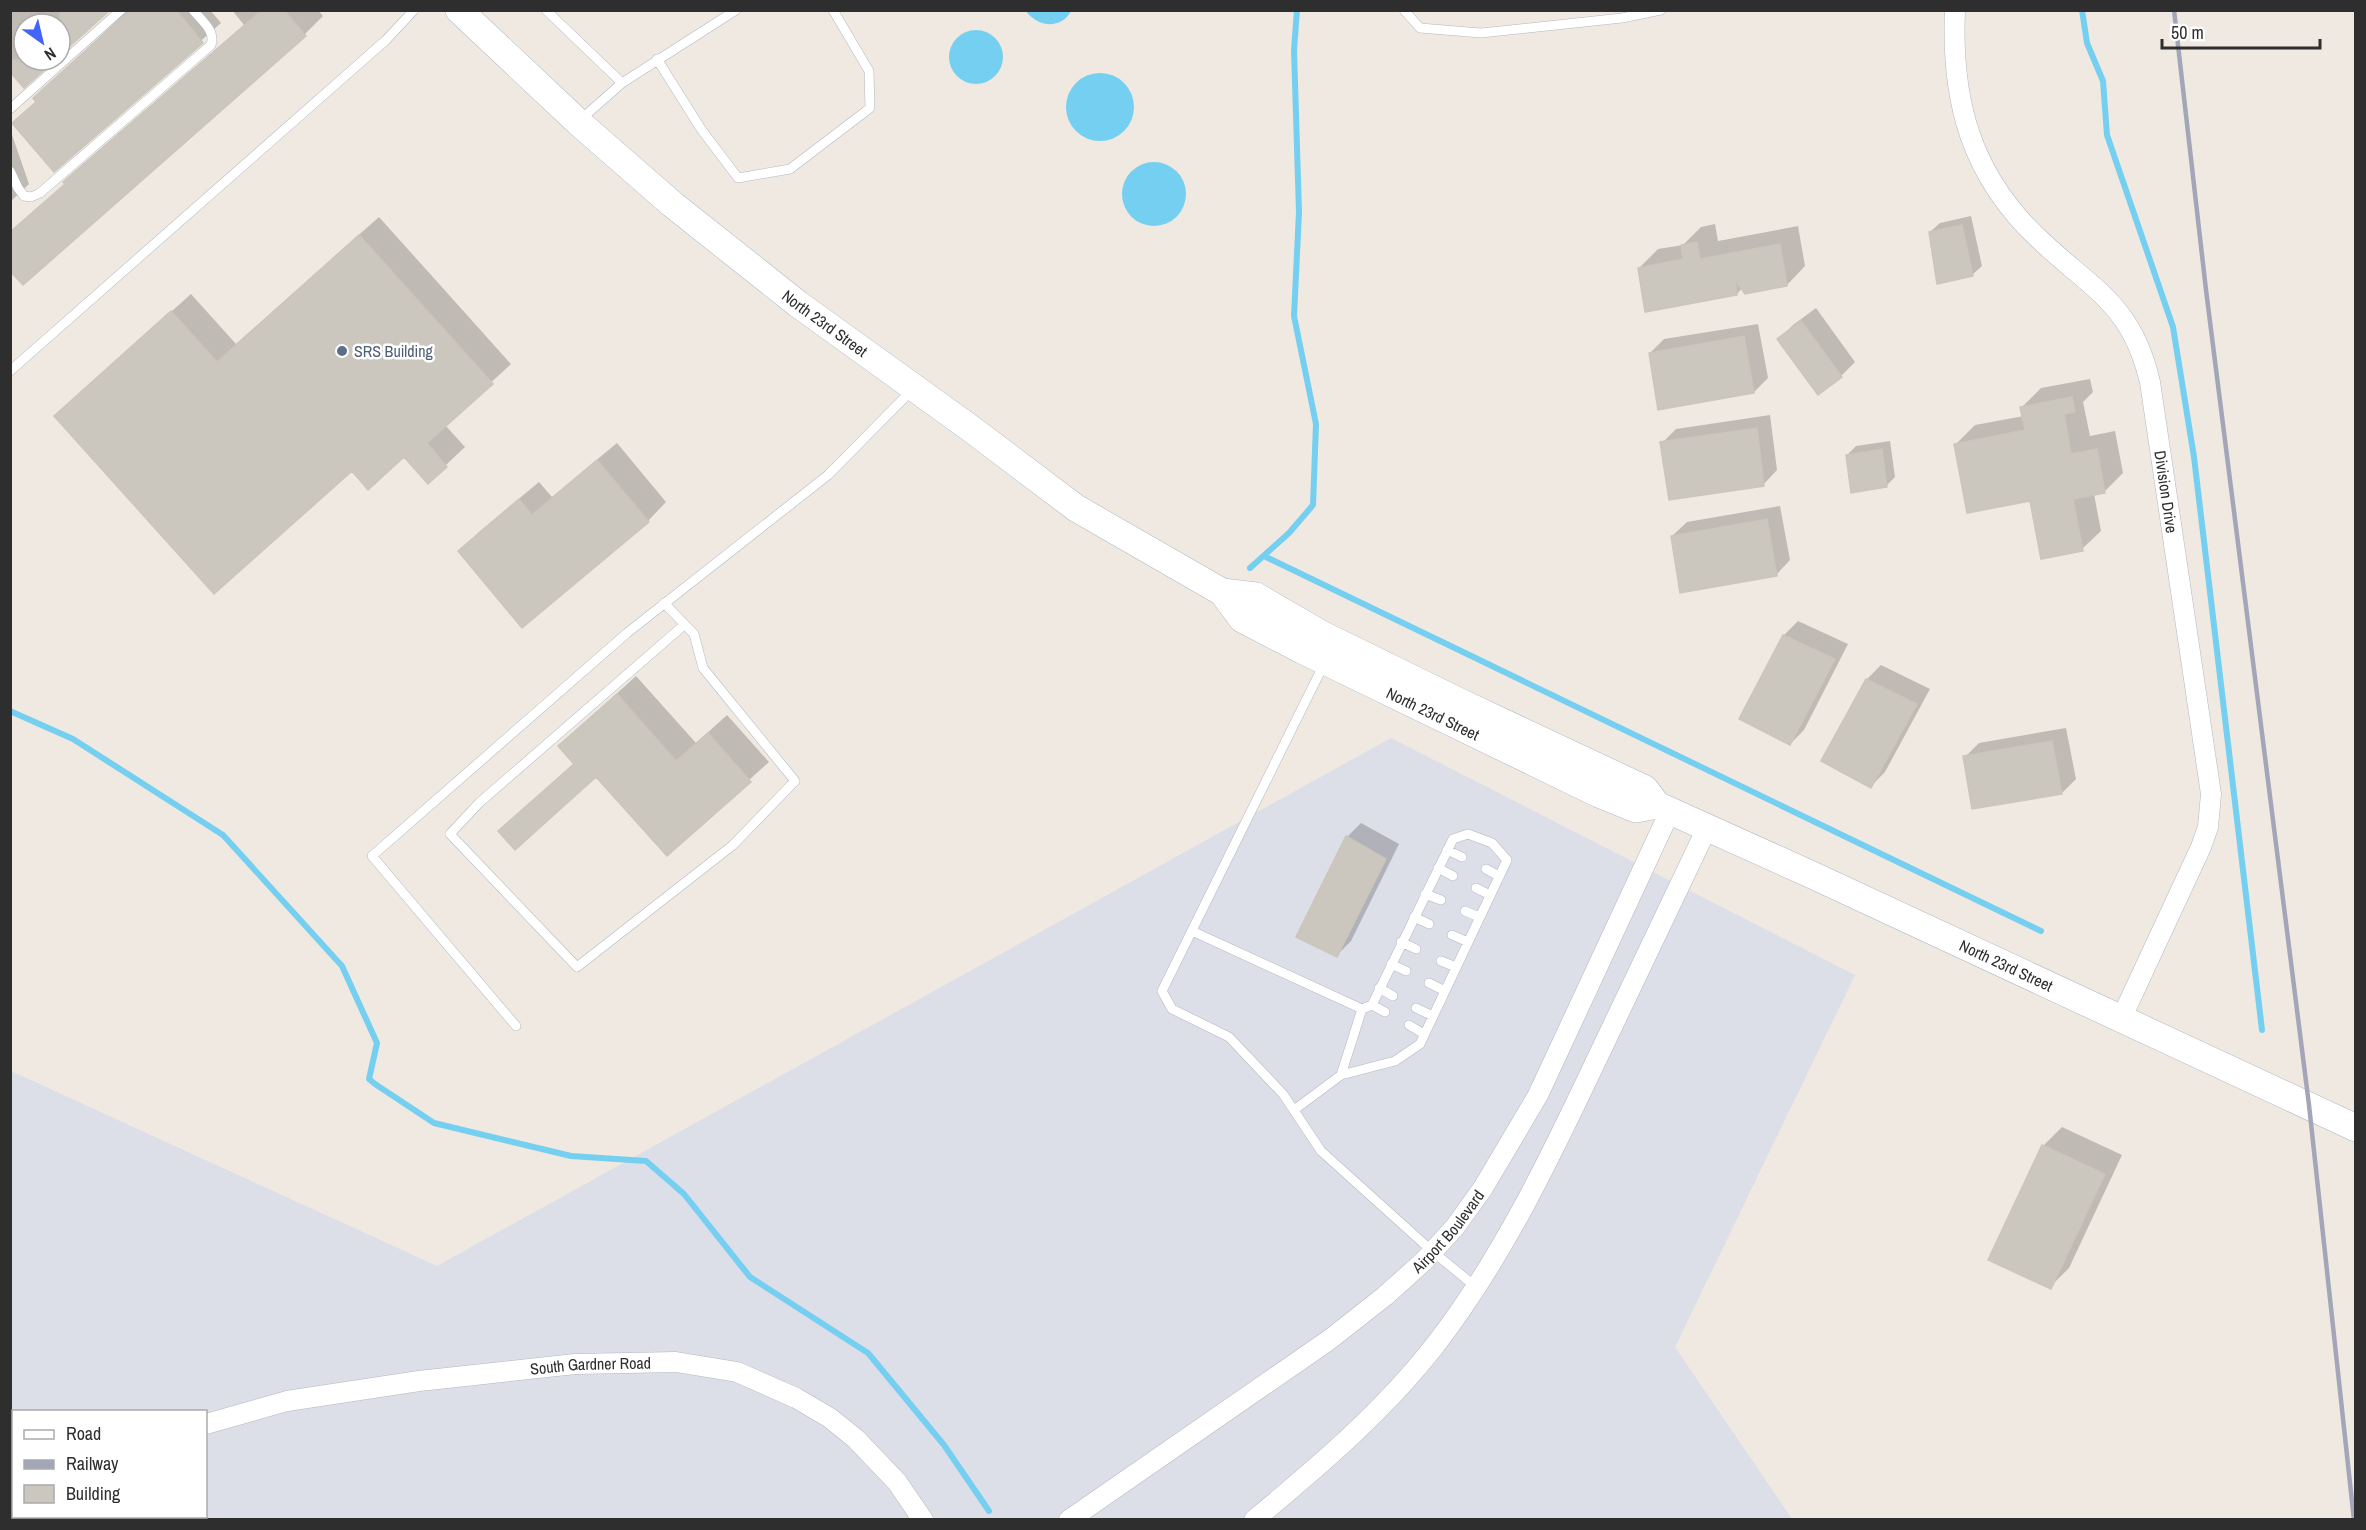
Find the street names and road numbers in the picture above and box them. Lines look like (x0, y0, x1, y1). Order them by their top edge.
street label: North 23rd Street (778, 285, 872, 362)
street label: Division Drive (2149, 449, 2183, 535)
street label: North 23rd Street (1383, 682, 1483, 746)
street label: North 23rd Street (1956, 934, 2057, 997)
street label: Airport Boulevard (1406, 1185, 1489, 1278)
street label: South Gardner Road (529, 1351, 651, 1380)

